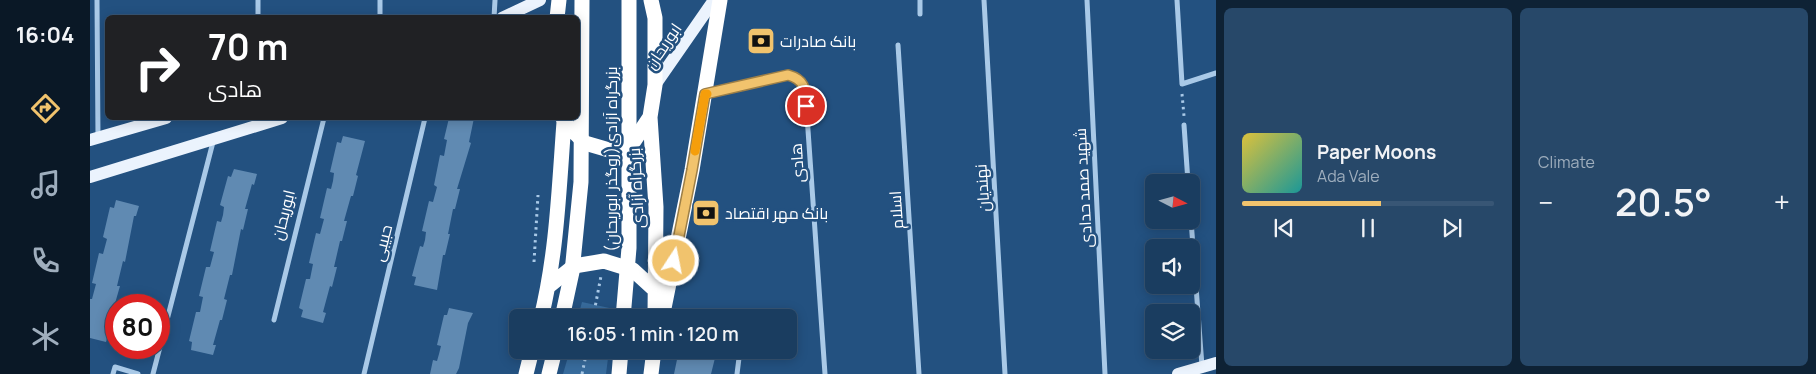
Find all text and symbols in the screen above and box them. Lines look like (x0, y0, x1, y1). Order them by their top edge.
street label: ابوریحان (640, 19, 686, 73)
text: 16:04 (16, 20, 74, 50)
text: 70 m (208, 23, 288, 71)
bank icon: بانک صادرات (746, 26, 776, 56)
place label: بانک صادرات (780, 30, 856, 52)
icon: right (125, 35, 190, 100)
street label: بزرگراه آزادی(روگذر ابوریحان) (600, 66, 622, 252)
text: هادی (208, 74, 262, 104)
pin (785, 85, 827, 127)
icon: directions (28, 91, 63, 126)
icon: arrive (792, 92, 820, 120)
street label: شهید صمد حدادی (1069, 128, 1097, 248)
text: Paper Moons (1317, 139, 1436, 165)
street label: هادی (785, 143, 809, 183)
street label: بزرگراه آزادی (623, 147, 649, 229)
text: Climate (1538, 151, 1595, 173)
street label: نهندیان (969, 163, 995, 213)
text: Ada Vale (1317, 165, 1380, 187)
icon: music (28, 167, 63, 202)
north arrow (1145, 174, 1200, 229)
map controls (1145, 174, 1200, 359)
text: 20.5° (1615, 175, 1712, 227)
text: − (1538, 183, 1553, 221)
text: + (1774, 183, 1790, 221)
street label: ابوریحان (266, 187, 300, 243)
street label: اسلام (884, 190, 909, 230)
bank icon: بانک مهر اقتصاد (691, 198, 721, 228)
place label: بانک مهر اقتصاد (725, 202, 828, 224)
icon: previous (1270, 214, 1298, 242)
icon: pause (1354, 214, 1382, 242)
icon: next (1438, 214, 1466, 242)
street label: حبیبی (367, 222, 397, 264)
position arrow (647, 234, 699, 286)
button: sound (1145, 239, 1200, 294)
icon: phone (28, 243, 63, 278)
speed limit sign: 80 (105, 294, 170, 359)
button: layers (1145, 304, 1200, 359)
icon: climate (28, 319, 63, 354)
text: 16:05 · 1 min · 120 m (567, 321, 739, 347)

